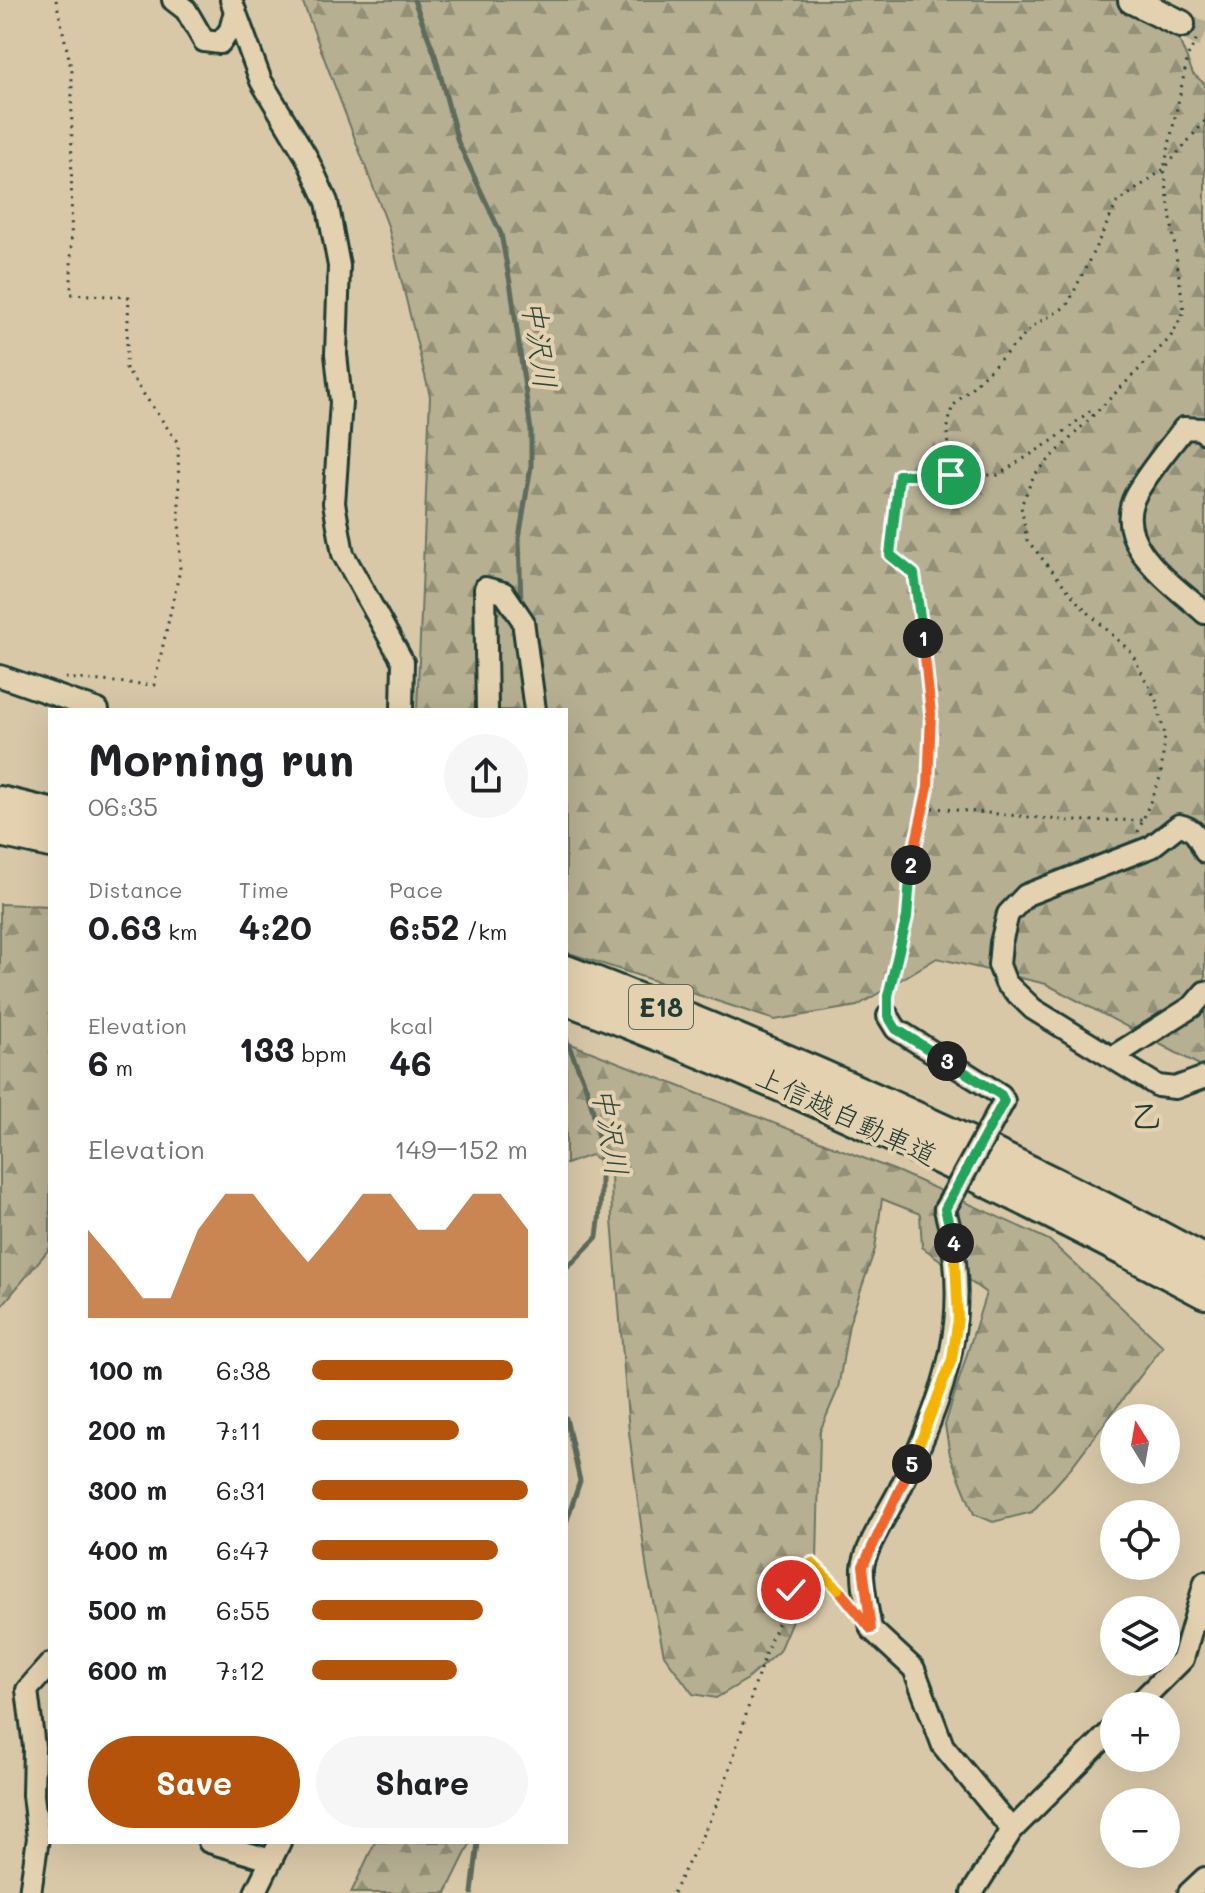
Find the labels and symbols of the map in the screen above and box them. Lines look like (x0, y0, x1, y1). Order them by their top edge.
water label: 中沢川 (515, 297, 567, 391)
pin (917, 441, 985, 509)
pin: 1 (903, 618, 943, 658)
pin: 2 (891, 845, 931, 885)
road number: E18 (629, 985, 693, 1029)
pin: 3 (927, 1041, 967, 1081)
street label: 上信越自動車道 (751, 1057, 943, 1173)
water label: 中沢川 (585, 1083, 639, 1179)
district label: 乙 (1129, 1093, 1161, 1135)
pin: 4 (934, 1223, 974, 1263)
north arrow (1100, 1404, 1180, 1484)
pin: 5 (892, 1444, 932, 1484)
pin (757, 1556, 825, 1624)

